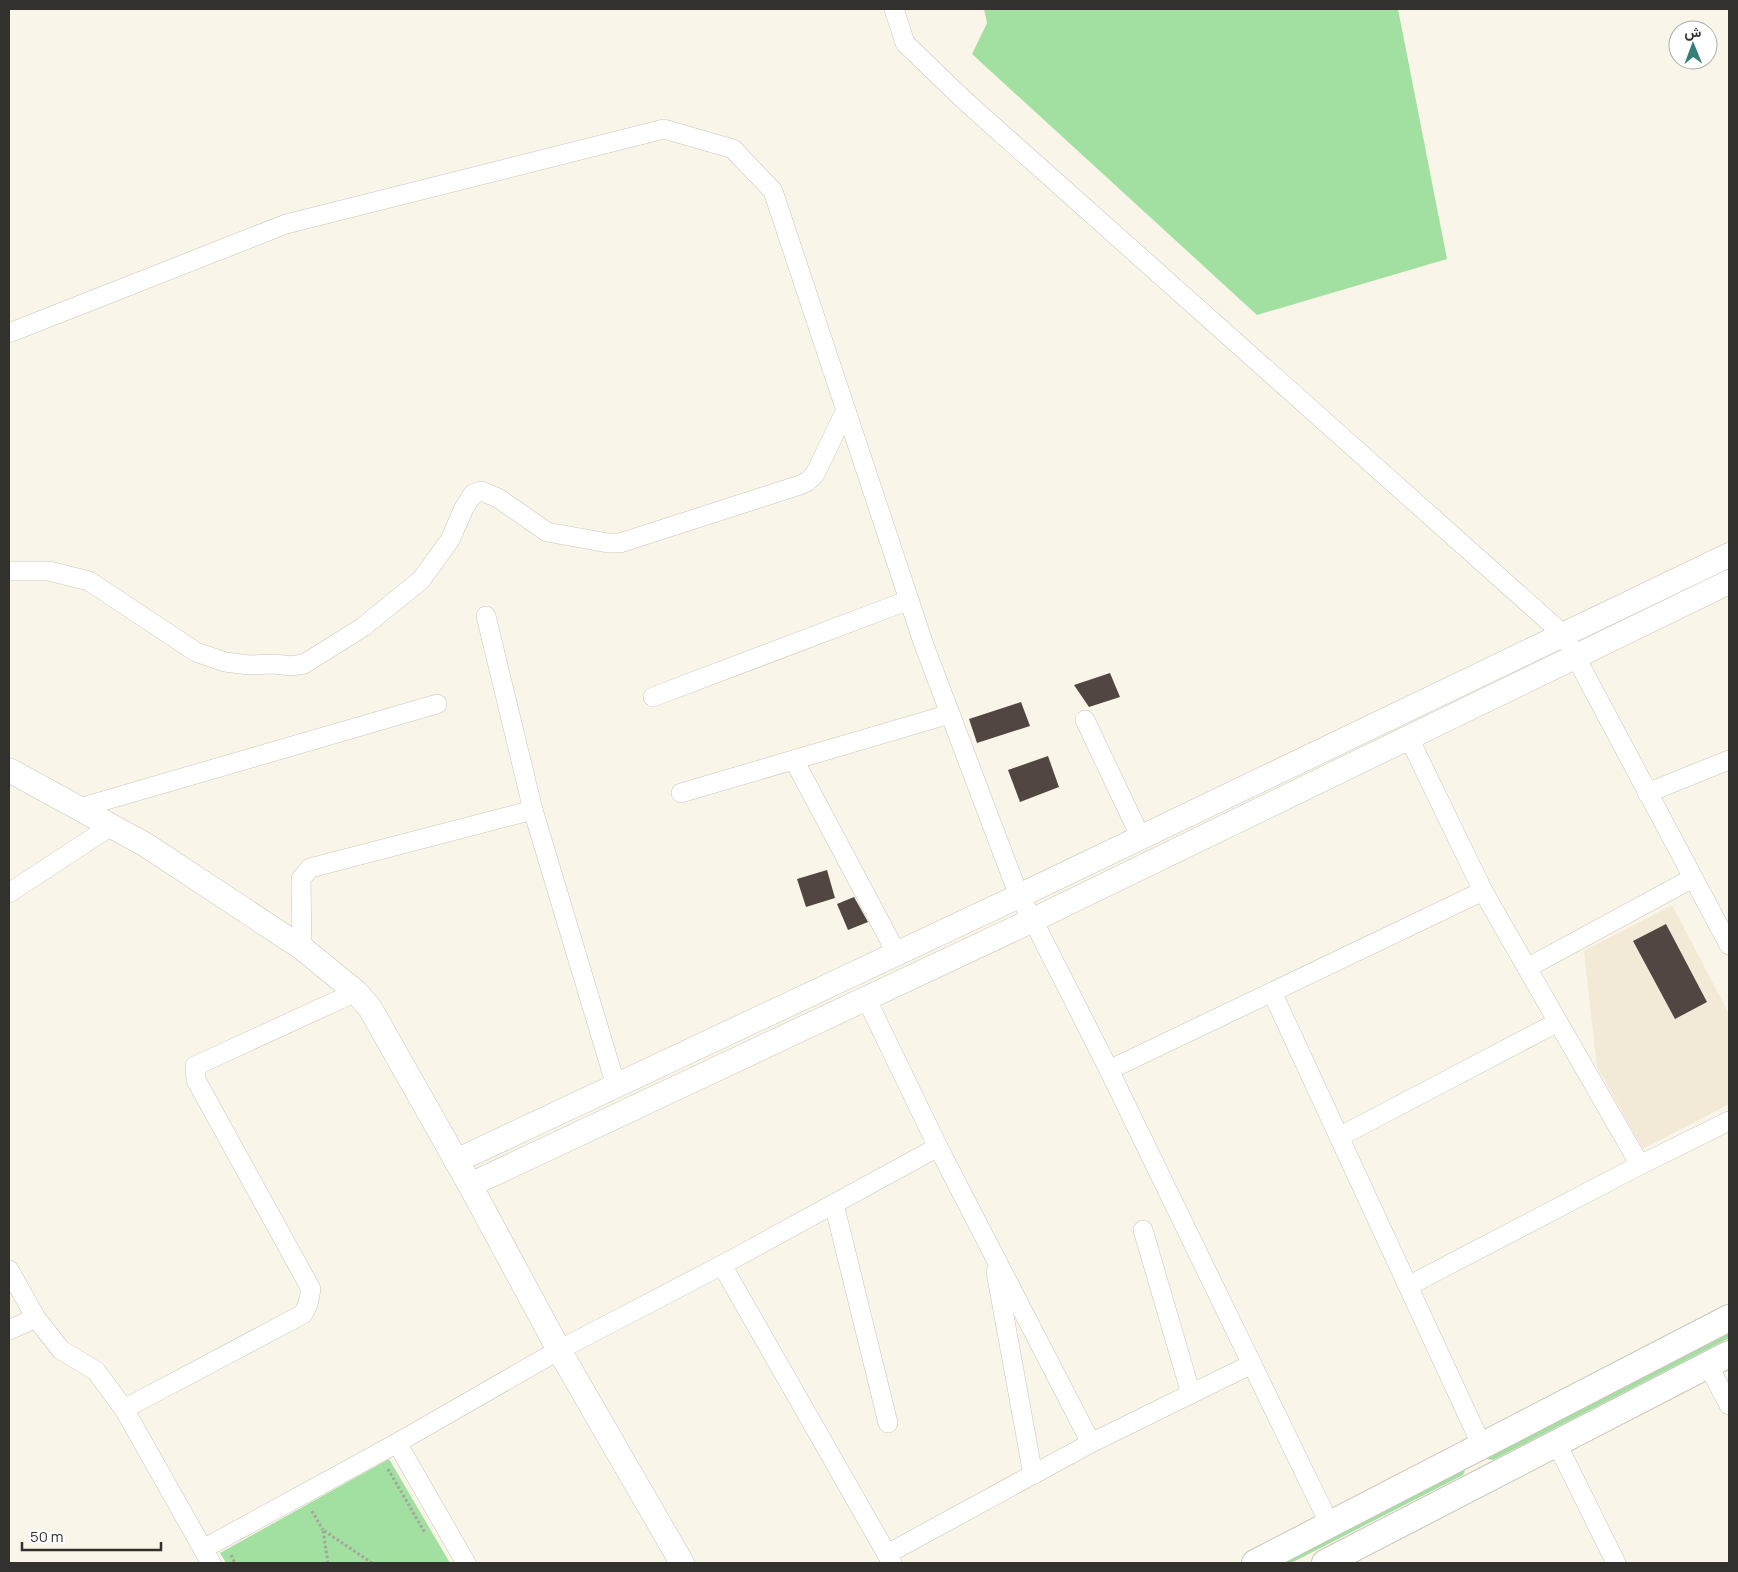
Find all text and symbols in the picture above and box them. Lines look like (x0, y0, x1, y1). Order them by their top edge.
north arrow (1668, 20, 1718, 70)
text: ش (1684, 22, 1702, 41)
scale bar (22, 1520, 161, 1552)
text: 50 m (30, 1526, 64, 1547)

